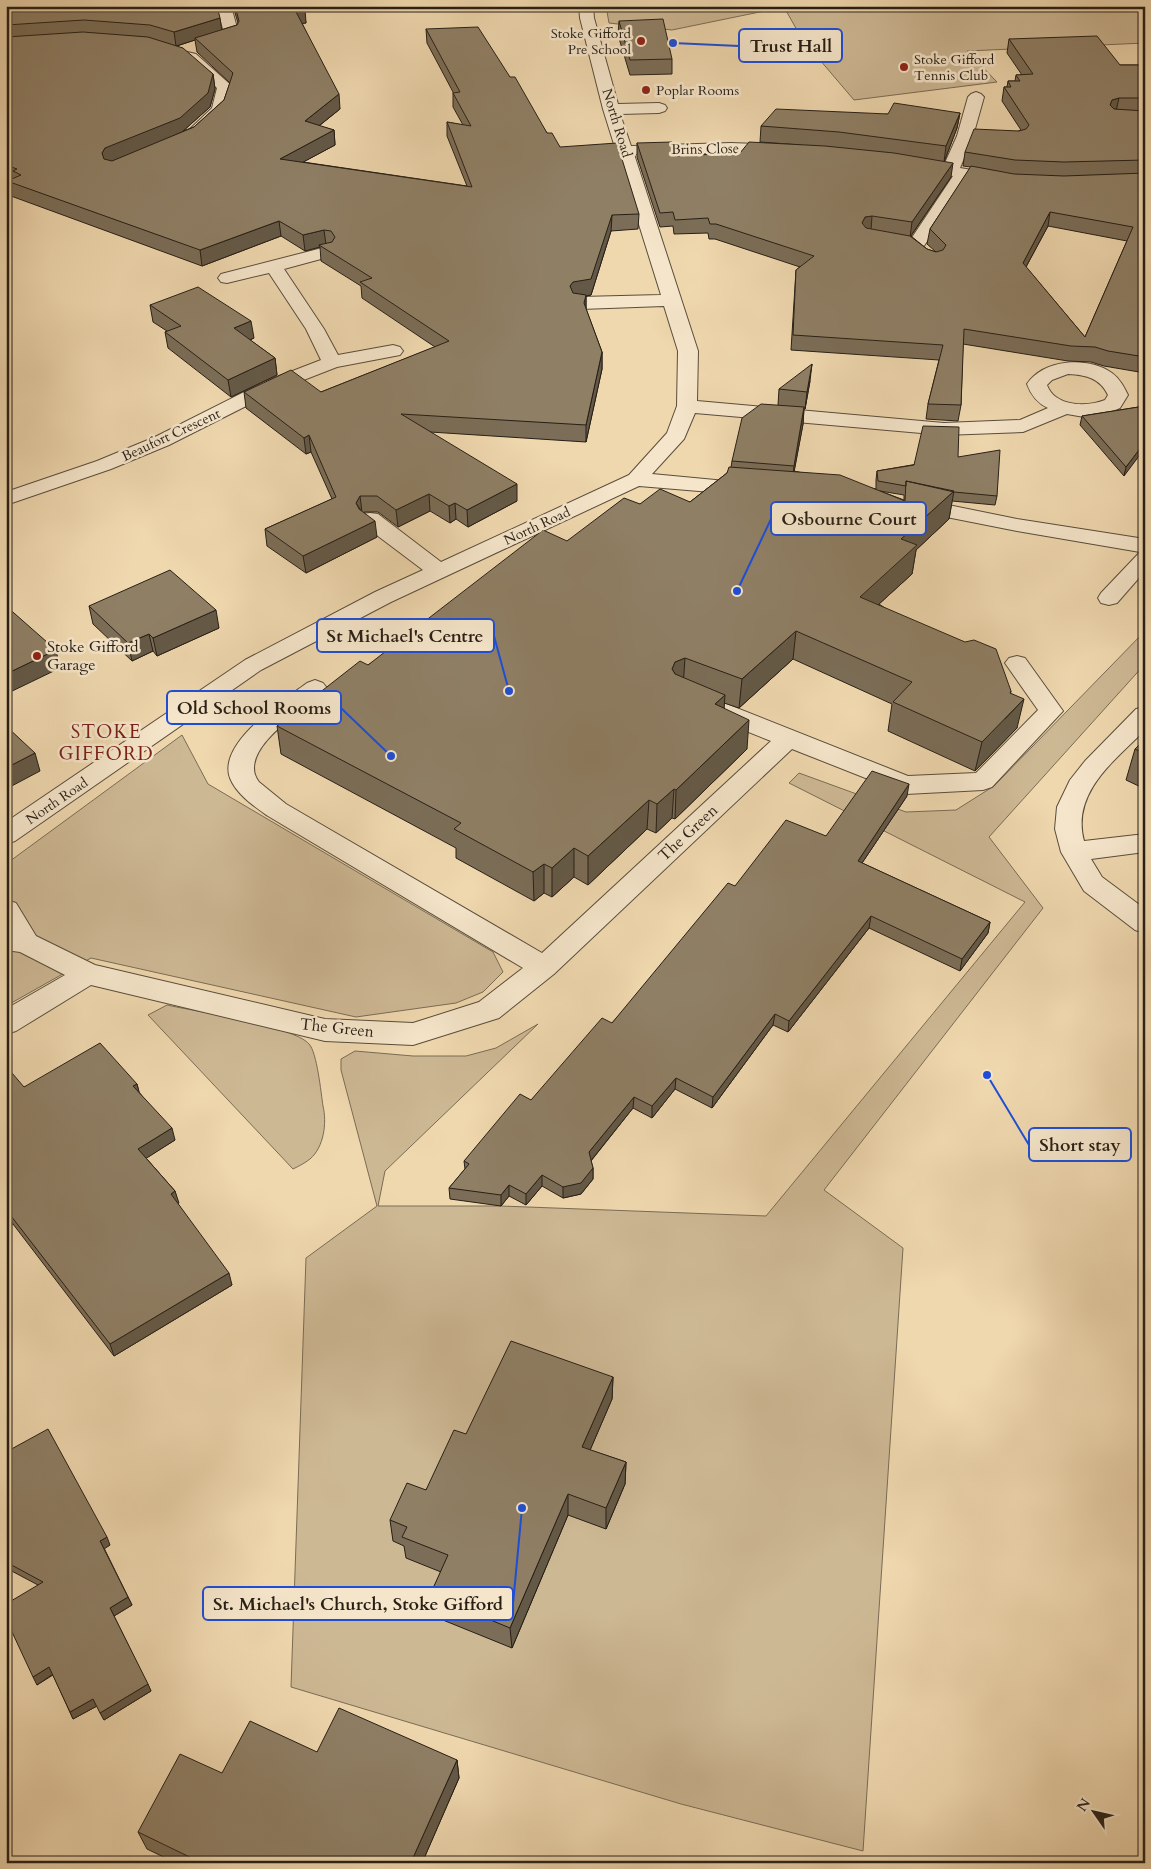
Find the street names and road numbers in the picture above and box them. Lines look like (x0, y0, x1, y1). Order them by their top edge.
street label: North Road (597, 86, 637, 160)
street label: Brins Close (671, 139, 739, 159)
street label: Beaufort Crescent (119, 404, 224, 466)
street label: North Road (501, 502, 574, 550)
street label: North Road (22, 773, 92, 829)
street label: The Green (653, 800, 723, 866)
street label: The Green (299, 1013, 375, 1043)

